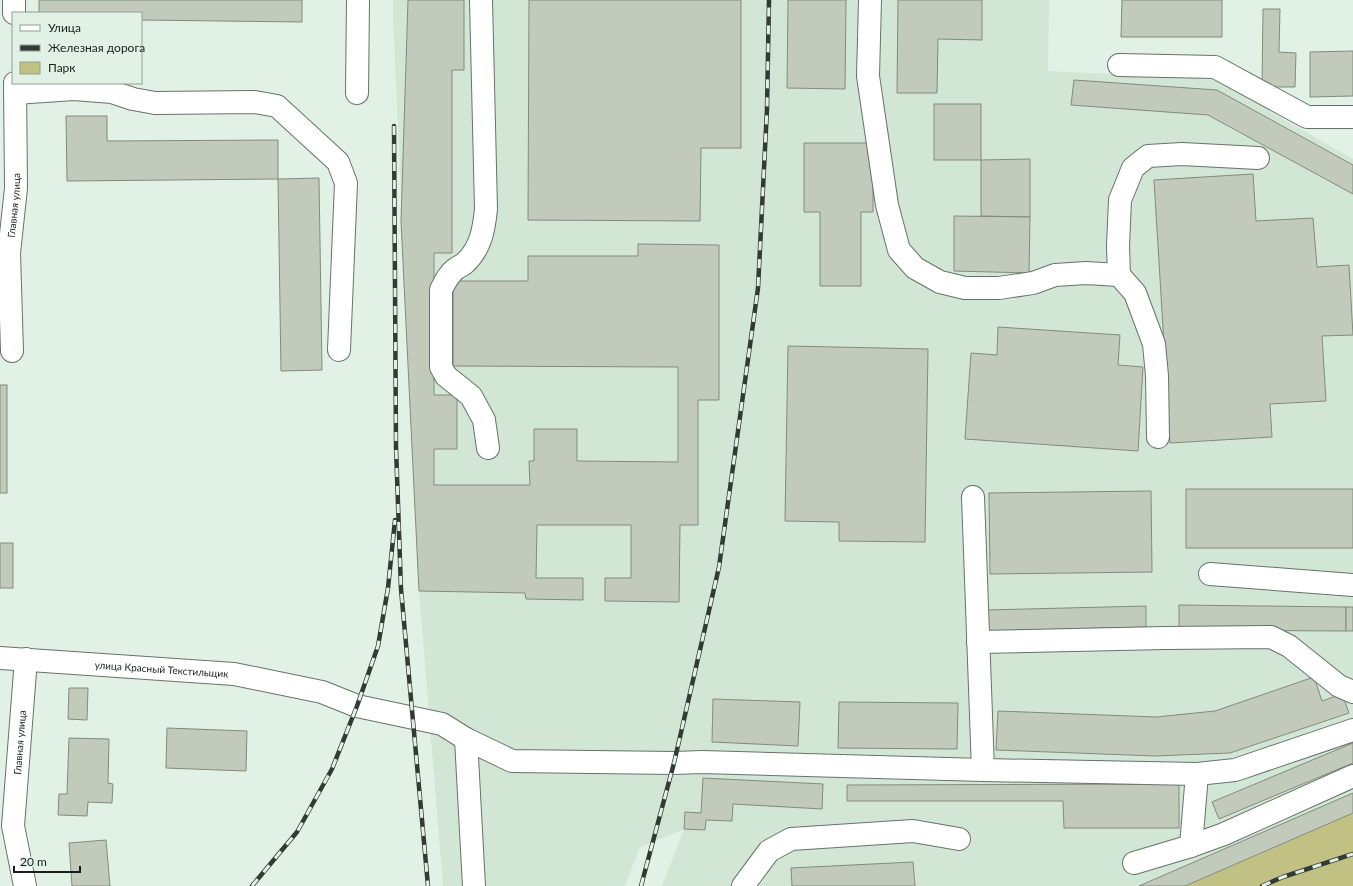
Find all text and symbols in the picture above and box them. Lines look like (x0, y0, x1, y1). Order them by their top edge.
legend (12, 12, 142, 84)
text: Улица (48, 20, 81, 35)
text: Железная дорога (48, 40, 145, 55)
text: Парк (48, 60, 76, 75)
street label: Главная улица (5, 173, 22, 238)
street label: улица Красный Текстильщик (94, 658, 230, 680)
street label: Главная улица (11, 710, 28, 775)
scale bar (14, 848, 80, 874)
text: 20 m (20, 854, 47, 869)

